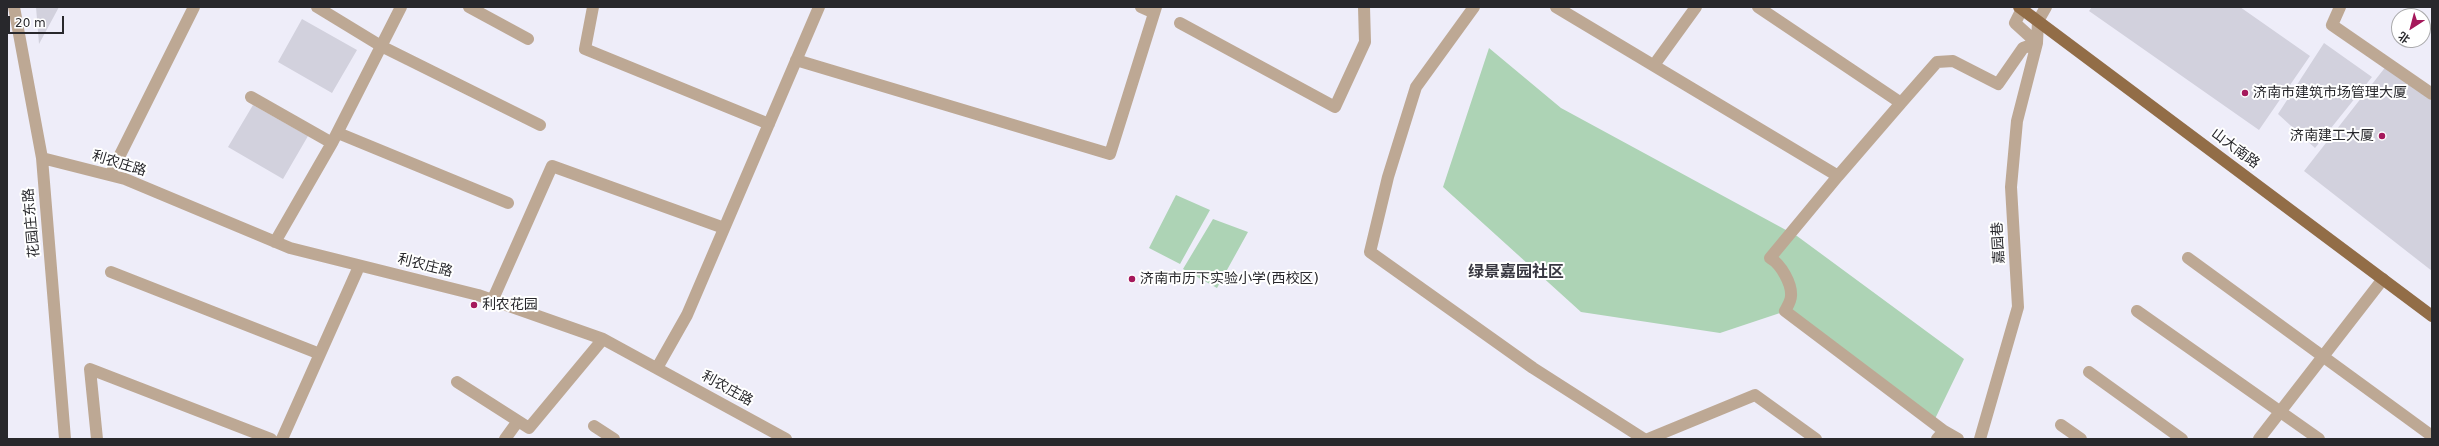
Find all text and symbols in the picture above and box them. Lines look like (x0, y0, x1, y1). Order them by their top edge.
scale bar (10, 8, 66, 34)
north arrow (2391, 8, 2431, 48)
text: 20 m (15, 16, 46, 30)
text: 北 (2396, 29, 2413, 46)
place label: 济南市建筑市场管理大厦 (2253, 85, 2407, 101)
marker: 济南市建筑市场管理大厦 (2240, 88, 2250, 98)
street label: 山大南路 (2208, 125, 2262, 173)
place label: 济南建工大厦 (2290, 128, 2374, 144)
marker: 济南建工大厦 (2377, 131, 2387, 141)
street label: 利农庄路 (90, 148, 148, 180)
street label: 花园庄东路 (21, 187, 43, 259)
street label: 嘉园巷 (1990, 222, 2008, 264)
street label: 利农庄路 (396, 251, 454, 281)
district label: 绿景嘉园社区 (1468, 263, 1564, 283)
place label: 济南市历下实验小学(西校区) (1140, 271, 1319, 287)
marker: 济南市历下实验小学(西校区) (1127, 274, 1137, 284)
place label: 利农花园 (482, 297, 538, 313)
marker: 利农花园 (469, 300, 479, 310)
street label: 利农庄路 (698, 368, 756, 410)

